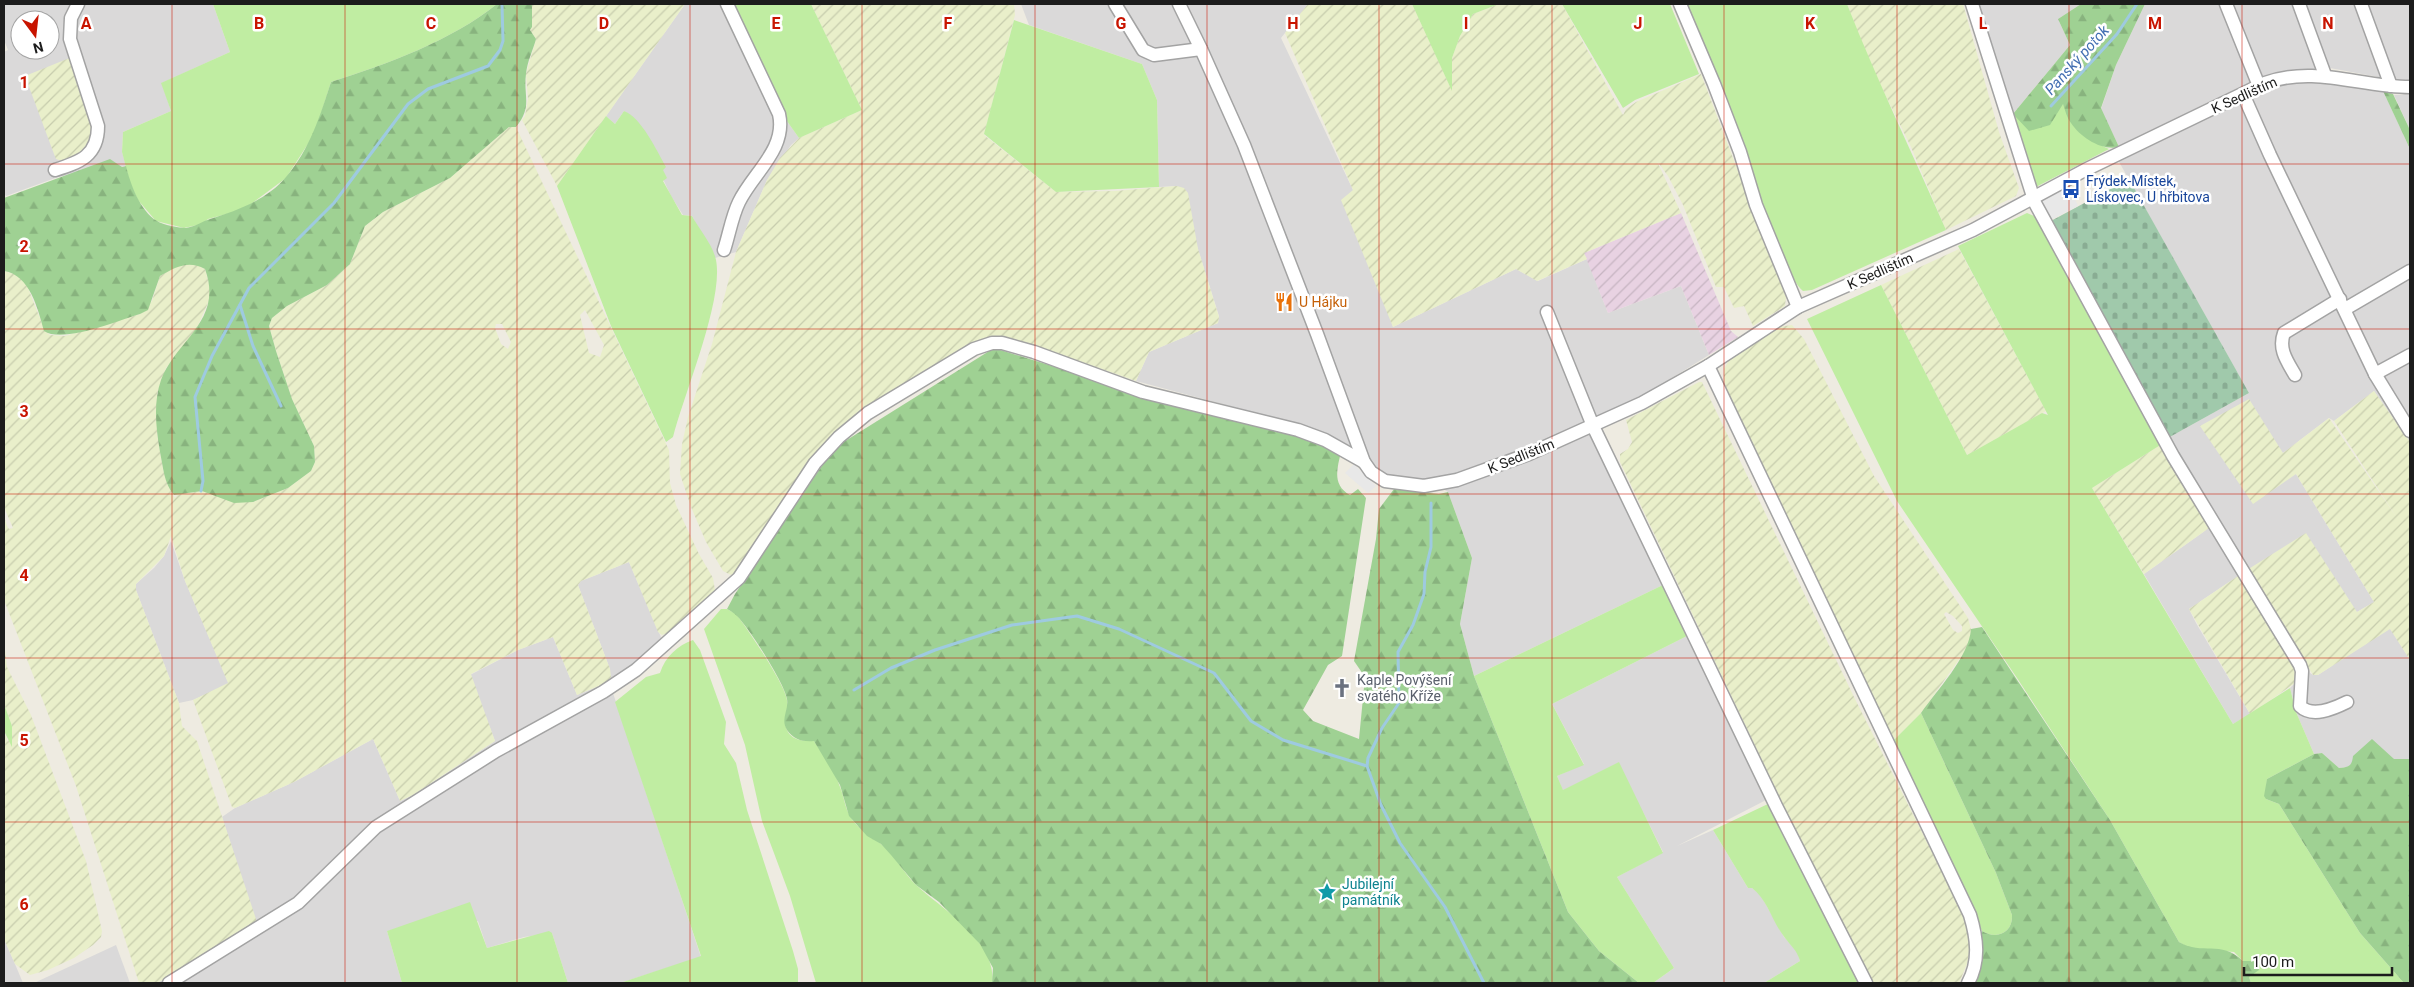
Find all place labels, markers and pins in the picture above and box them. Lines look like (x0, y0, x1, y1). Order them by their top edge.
place label: Frýdek-Místek, Lískovec, U hřbitova (2086, 173, 2210, 205)
bus stop icon: Frýdek-Místek, Lískovec, U hřbitova (2060, 178, 2082, 200)
restaurant icon: U Hájku (1273, 291, 1295, 313)
place label: U Hájku (1299, 294, 1347, 310)
place label: Kaple Povýšení svatého Kříže (1357, 672, 1452, 704)
church icon: Kaple Povýšení svatého Kříže (1331, 677, 1353, 699)
place label: Jubilejní památník (1342, 876, 1401, 908)
place icon: Jubilejní památník (1316, 881, 1338, 903)

